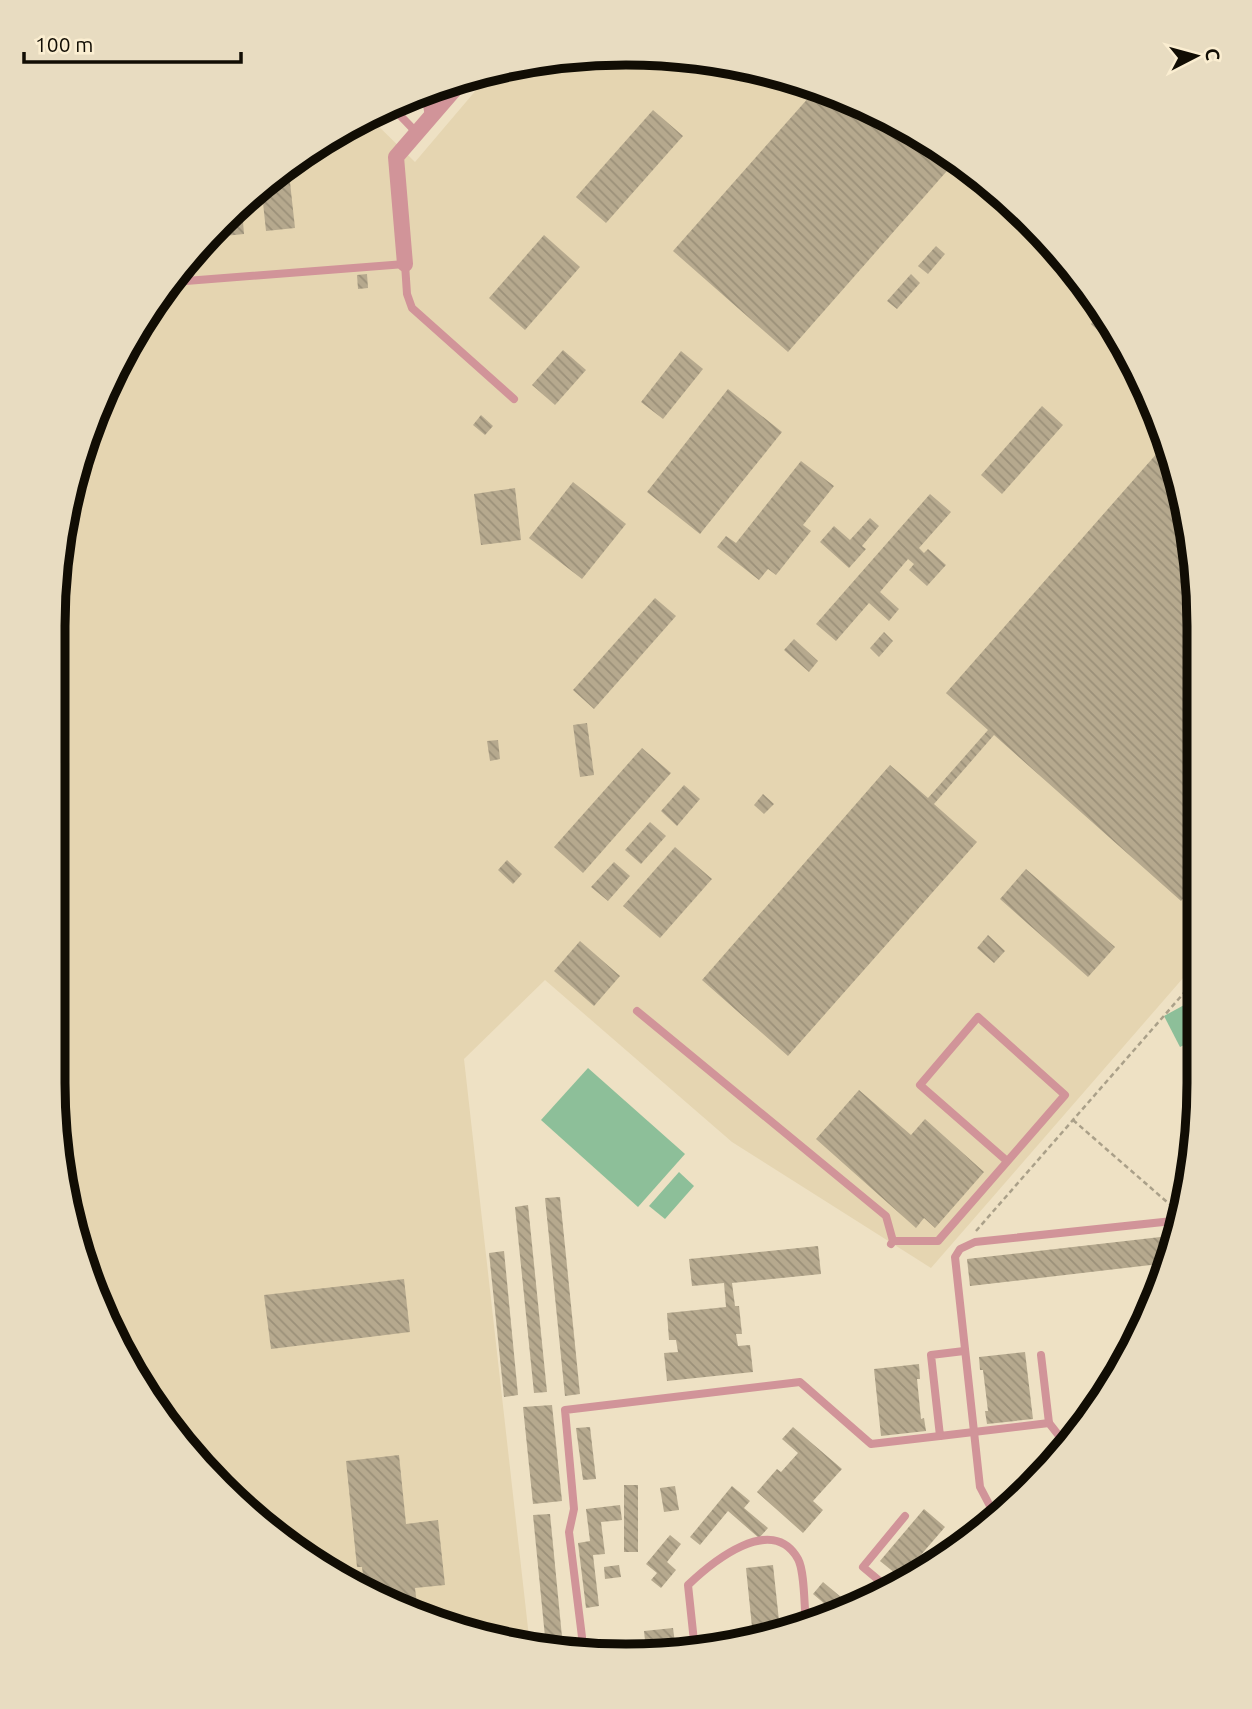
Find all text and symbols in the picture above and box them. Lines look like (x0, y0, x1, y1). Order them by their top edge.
scale bar (24, 21, 242, 65)
north arrow (1161, 21, 1231, 91)
text: 100 m (35, 32, 93, 56)
text: С (1201, 47, 1224, 61)

